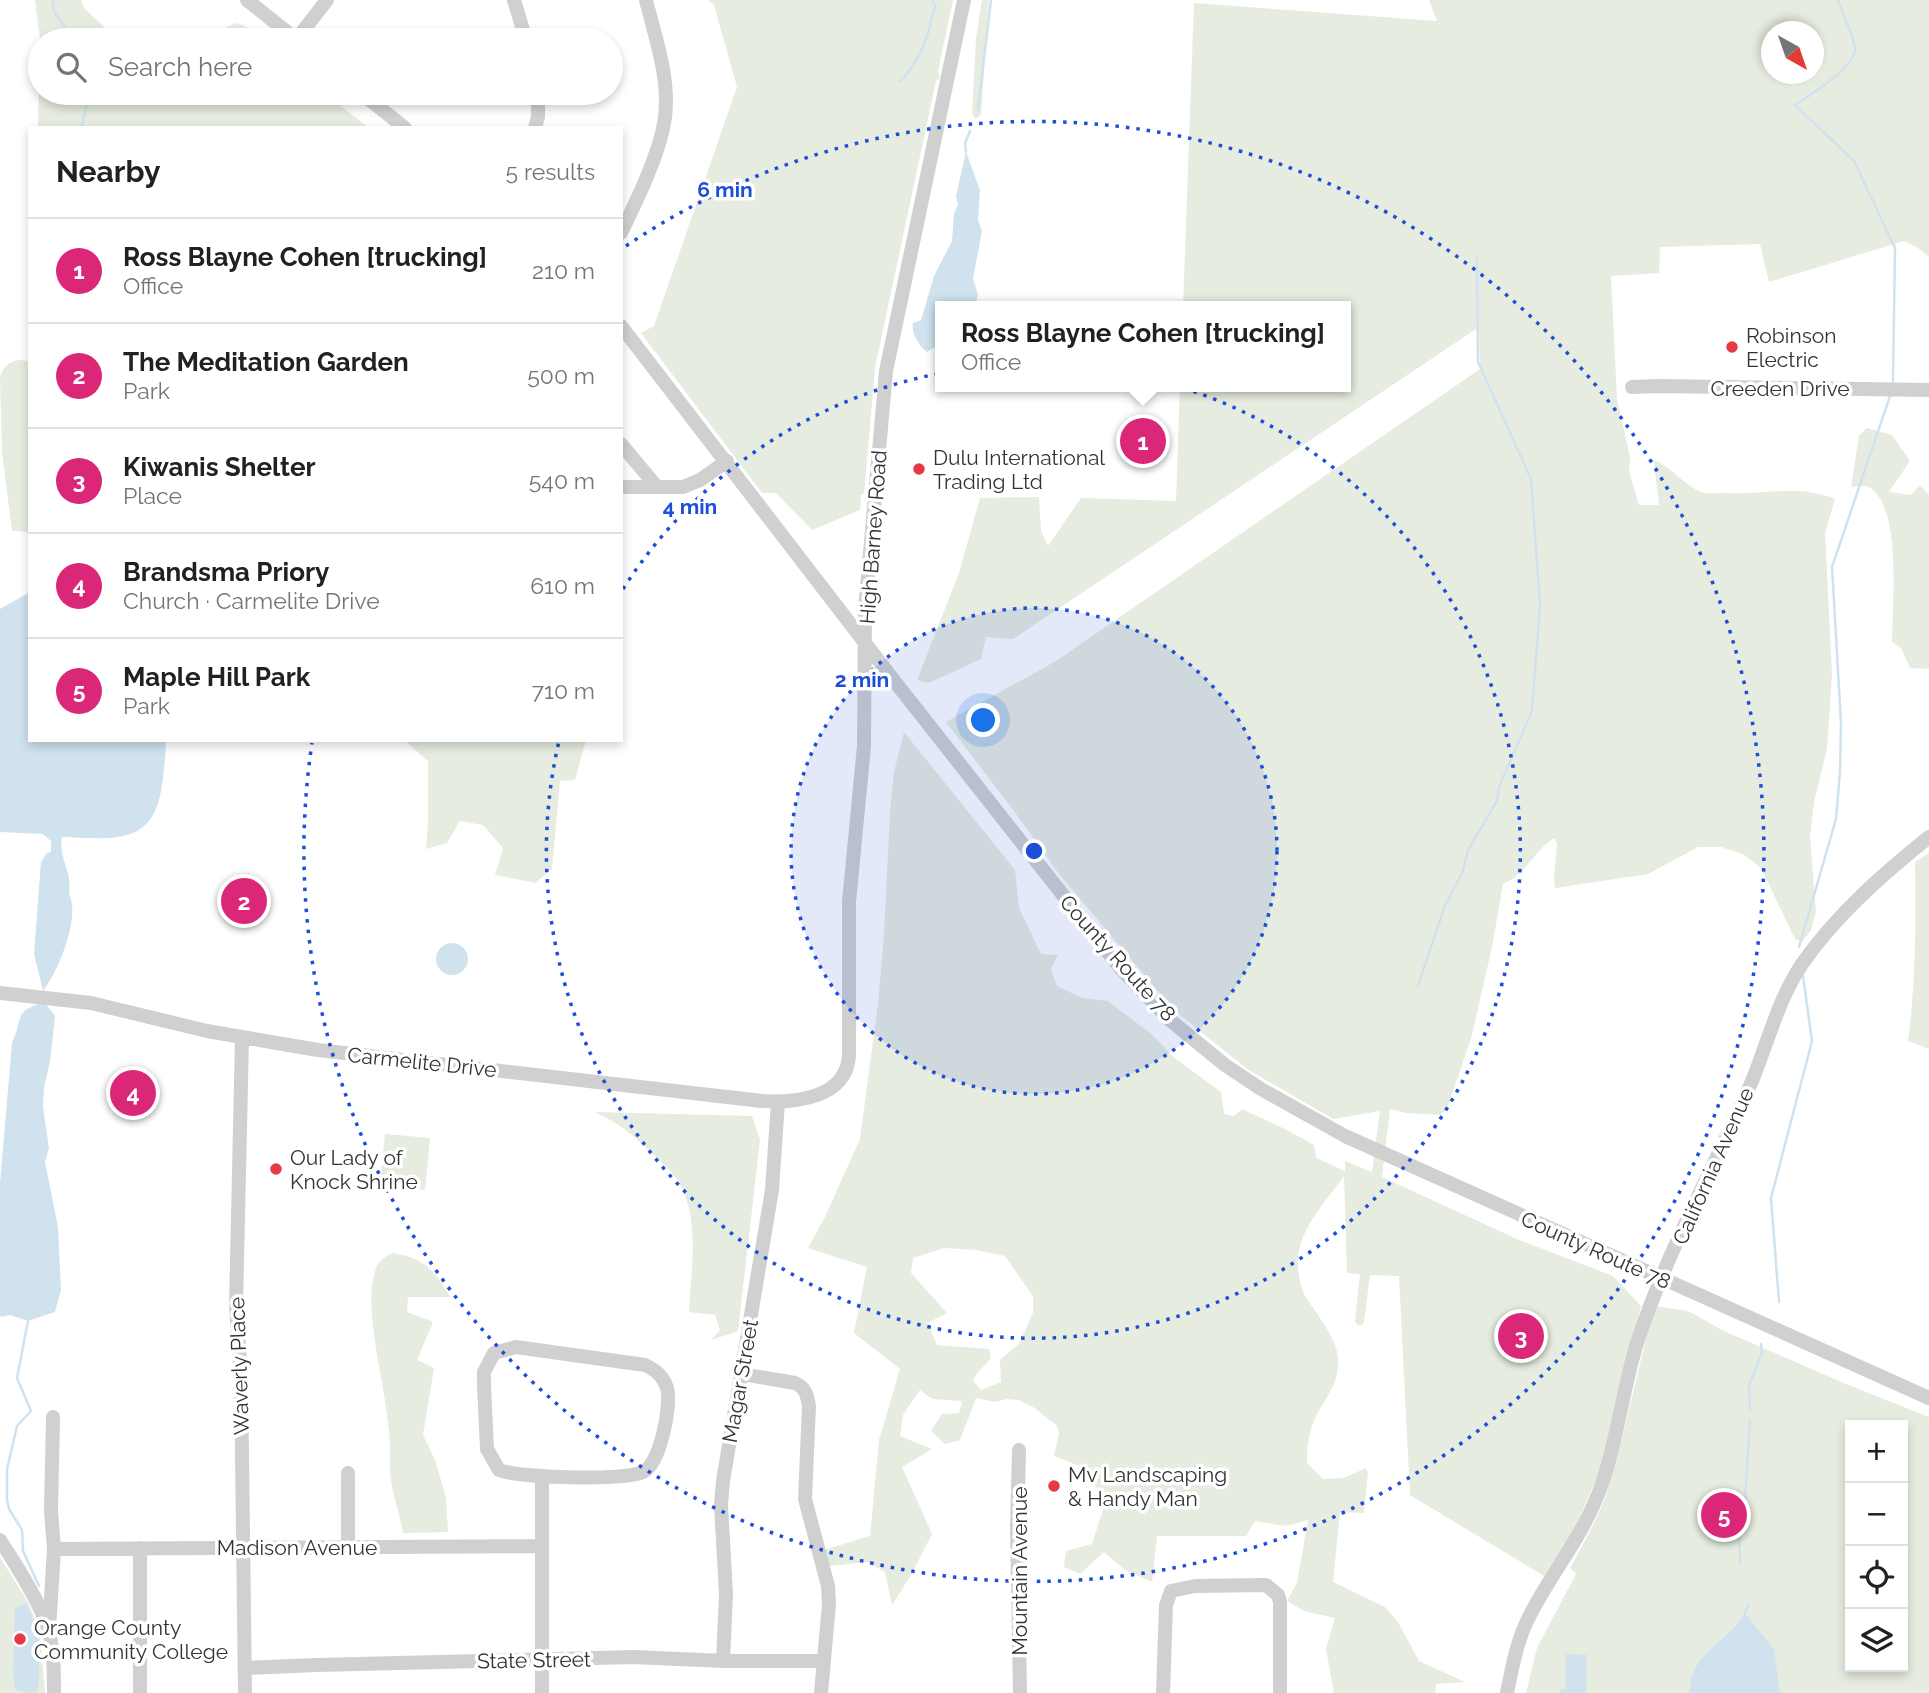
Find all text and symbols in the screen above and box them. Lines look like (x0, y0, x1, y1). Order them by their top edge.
north arrow (1761, 21, 1824, 84)
search box (28, 28, 623, 105)
icon: search (52, 48, 90, 86)
text: Search here (108, 52, 252, 82)
text: Nearby (56, 154, 160, 189)
text: 5 results (506, 158, 595, 185)
text: 6 min (697, 177, 753, 202)
text: Ross Blayne Cohen [trucking] (123, 242, 487, 272)
text: 1 (73, 257, 85, 284)
text: 210 m (532, 257, 595, 284)
text: Office (123, 272, 183, 299)
popup (935, 301, 1351, 392)
text: Ross Blayne Cohen [trucking] (961, 318, 1325, 348)
place label: Robinson Electric (1746, 323, 1837, 372)
marker: Robinson Electric (1724, 339, 1740, 355)
text: The Meditation Garden (123, 347, 409, 377)
text: Office (961, 348, 1021, 375)
text: 2 (73, 362, 85, 389)
text: 500 m (527, 362, 595, 389)
street label: Creeden Drive (1710, 376, 1850, 401)
text: Park (123, 377, 170, 404)
pin: 1 (1120, 415, 1166, 467)
place label: Dulu International Trading Ltd (933, 445, 1105, 494)
street label: High Barney Road (854, 449, 892, 625)
text: Kiwanis Shelter (123, 452, 316, 482)
marker: Dulu International Trading Ltd (911, 461, 927, 477)
text: 3 (73, 467, 85, 494)
text: 540 m (529, 467, 595, 494)
text: Place (123, 482, 182, 509)
text: 4 min (663, 494, 717, 519)
text: Brandsma Priory (123, 557, 329, 587)
text: 4 (72, 572, 86, 599)
text: 610 m (530, 572, 595, 599)
text: Church · Carmelite Drive (123, 587, 380, 614)
text: Maple Hill Park (123, 662, 310, 692)
text: 2 min (835, 667, 889, 692)
text: 5 (73, 677, 85, 704)
text: 710 m (532, 677, 595, 704)
text: Park (123, 692, 170, 719)
your location (966, 703, 1000, 737)
centre of rings (1022, 839, 1046, 863)
pin: 2 (221, 875, 267, 927)
street label: County Route 78 (1055, 890, 1181, 1026)
street label: Carmelite Drive (346, 1042, 498, 1082)
pin: 4 (110, 1067, 156, 1119)
street label: California Avenue (1667, 1084, 1759, 1248)
place label: Our Lady of Knock Shrine (290, 1145, 418, 1194)
marker: Our Lady of Knock Shrine (268, 1161, 284, 1177)
street label: County Route 78 (1517, 1206, 1675, 1294)
street label: Waverly Place (224, 1297, 254, 1435)
pin: 3 (1498, 1310, 1544, 1362)
street label: Magar Street (717, 1317, 763, 1445)
map controls (1845, 1420, 1908, 1672)
button: + (1845, 1420, 1908, 1483)
place label: Mv Landscaping & Handy Man (1068, 1462, 1227, 1511)
marker: Mv Landscaping & Handy Man (1046, 1478, 1062, 1494)
button: − (1845, 1483, 1908, 1546)
street label: Mountain Avenue (1007, 1486, 1032, 1656)
pin: 5 (1701, 1489, 1747, 1541)
street label: Madison Avenue (217, 1535, 377, 1560)
button: locate (1845, 1546, 1908, 1609)
button: layers (1845, 1609, 1908, 1672)
place label: Orange County Community College (34, 1615, 228, 1664)
marker: Orange County Community College (12, 1631, 28, 1647)
street label: State Street (477, 1647, 591, 1673)

